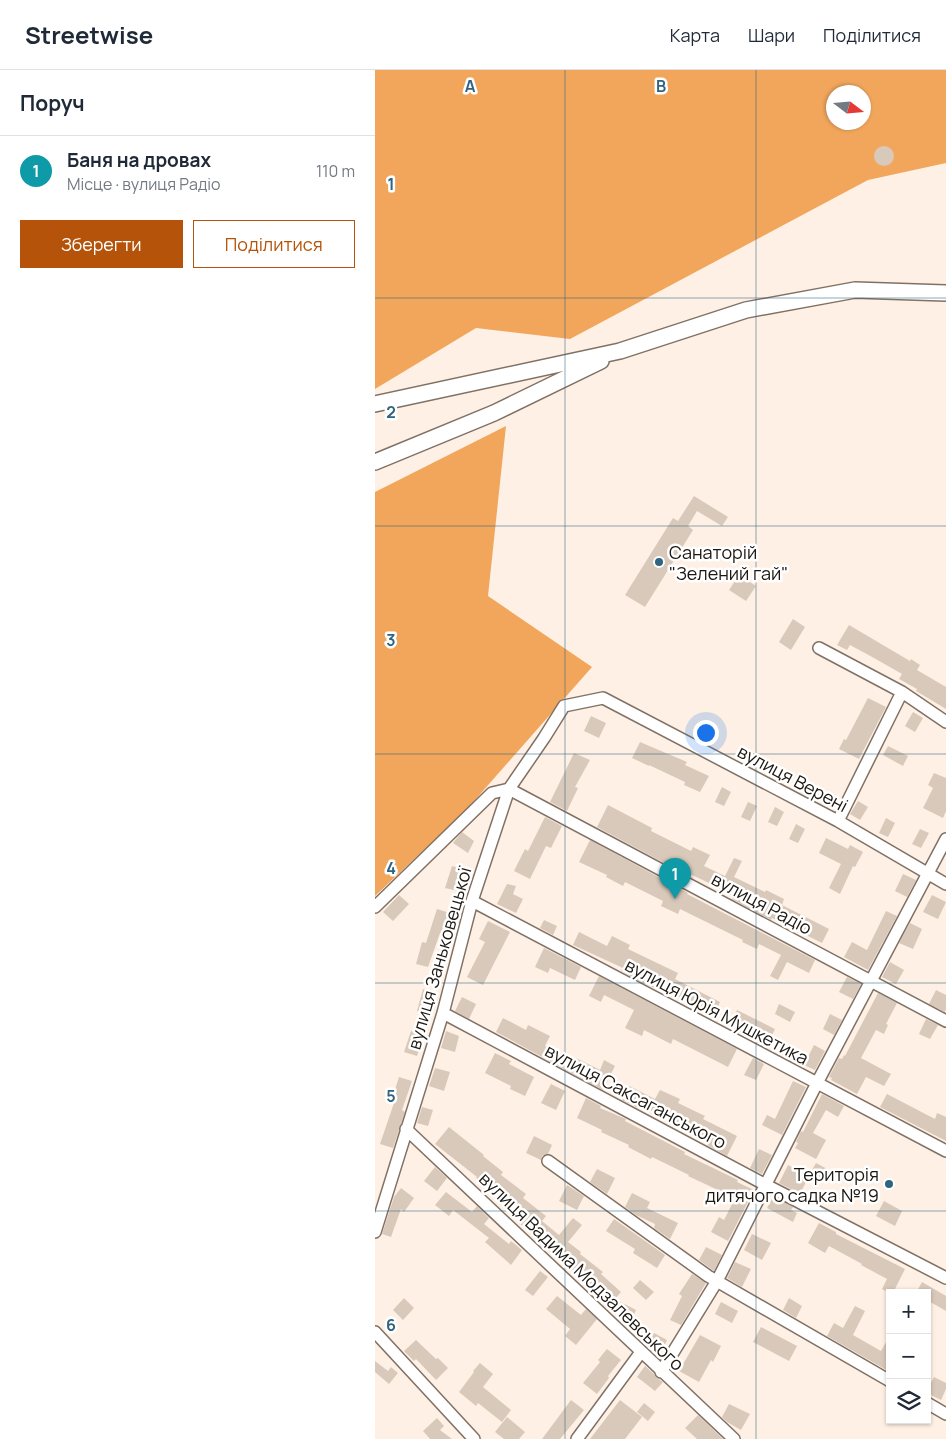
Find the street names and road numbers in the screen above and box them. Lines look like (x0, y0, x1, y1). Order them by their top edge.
street label: вулиця Верені (734, 739, 852, 817)
street label: вулиця Заньковецької (401, 863, 477, 1052)
street label: вулиця Радіо (708, 866, 816, 940)
street label: вулиця Юрія Мушкетика (621, 952, 813, 1070)
street label: вулиця Саксаганського (541, 1038, 731, 1154)
street label: вулиця Вадима Модзалевського (474, 1166, 690, 1376)

